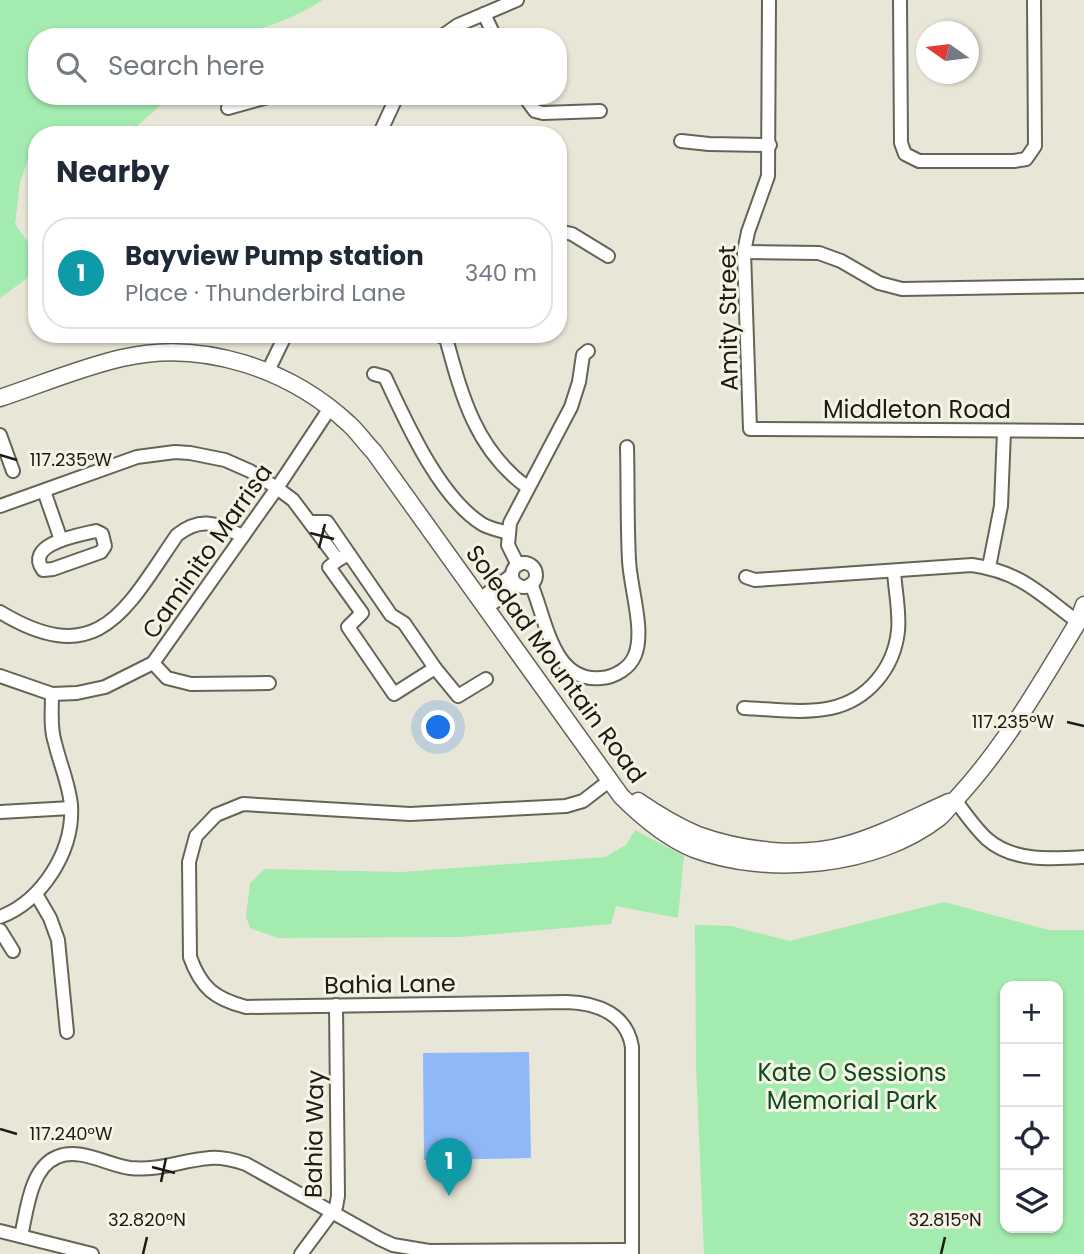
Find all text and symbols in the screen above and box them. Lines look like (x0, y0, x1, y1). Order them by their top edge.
north arrow (916, 21, 979, 84)
search box (28, 28, 567, 105)
icon: search (52, 48, 90, 86)
text: Search here (108, 48, 265, 84)
text: Nearby (56, 150, 170, 193)
text: Bayview Pump station (125, 238, 424, 274)
street label: Amity Street (710, 245, 746, 391)
text: 1 (77, 257, 85, 289)
text: 340 m (465, 257, 537, 289)
text: Place · Thunderbird Lane (125, 277, 406, 309)
street label: Middleton Road (823, 393, 1011, 426)
text: 117.235°W (30, 447, 113, 472)
street label: Caminito Marrisa (134, 457, 280, 645)
street label: Soledad Mountain Road (458, 538, 654, 790)
text: 117.235°W (972, 709, 1055, 734)
your location (421, 710, 455, 744)
street label: Bahia Lane (324, 966, 456, 1002)
map controls (1000, 981, 1063, 1233)
button: + (1000, 981, 1063, 1044)
button: − (1000, 1044, 1063, 1107)
park label: Kate O Sessions Memorial Park (757, 1056, 947, 1117)
street label: Bahia Way (296, 1069, 332, 1198)
button: locate (1000, 1107, 1063, 1170)
text: 117.240°W (29, 1121, 113, 1146)
pin: 1 (426, 1138, 472, 1196)
button: layers (1000, 1170, 1063, 1233)
text: 32.820°N (108, 1207, 186, 1232)
text: 32.815°N (908, 1207, 982, 1232)

